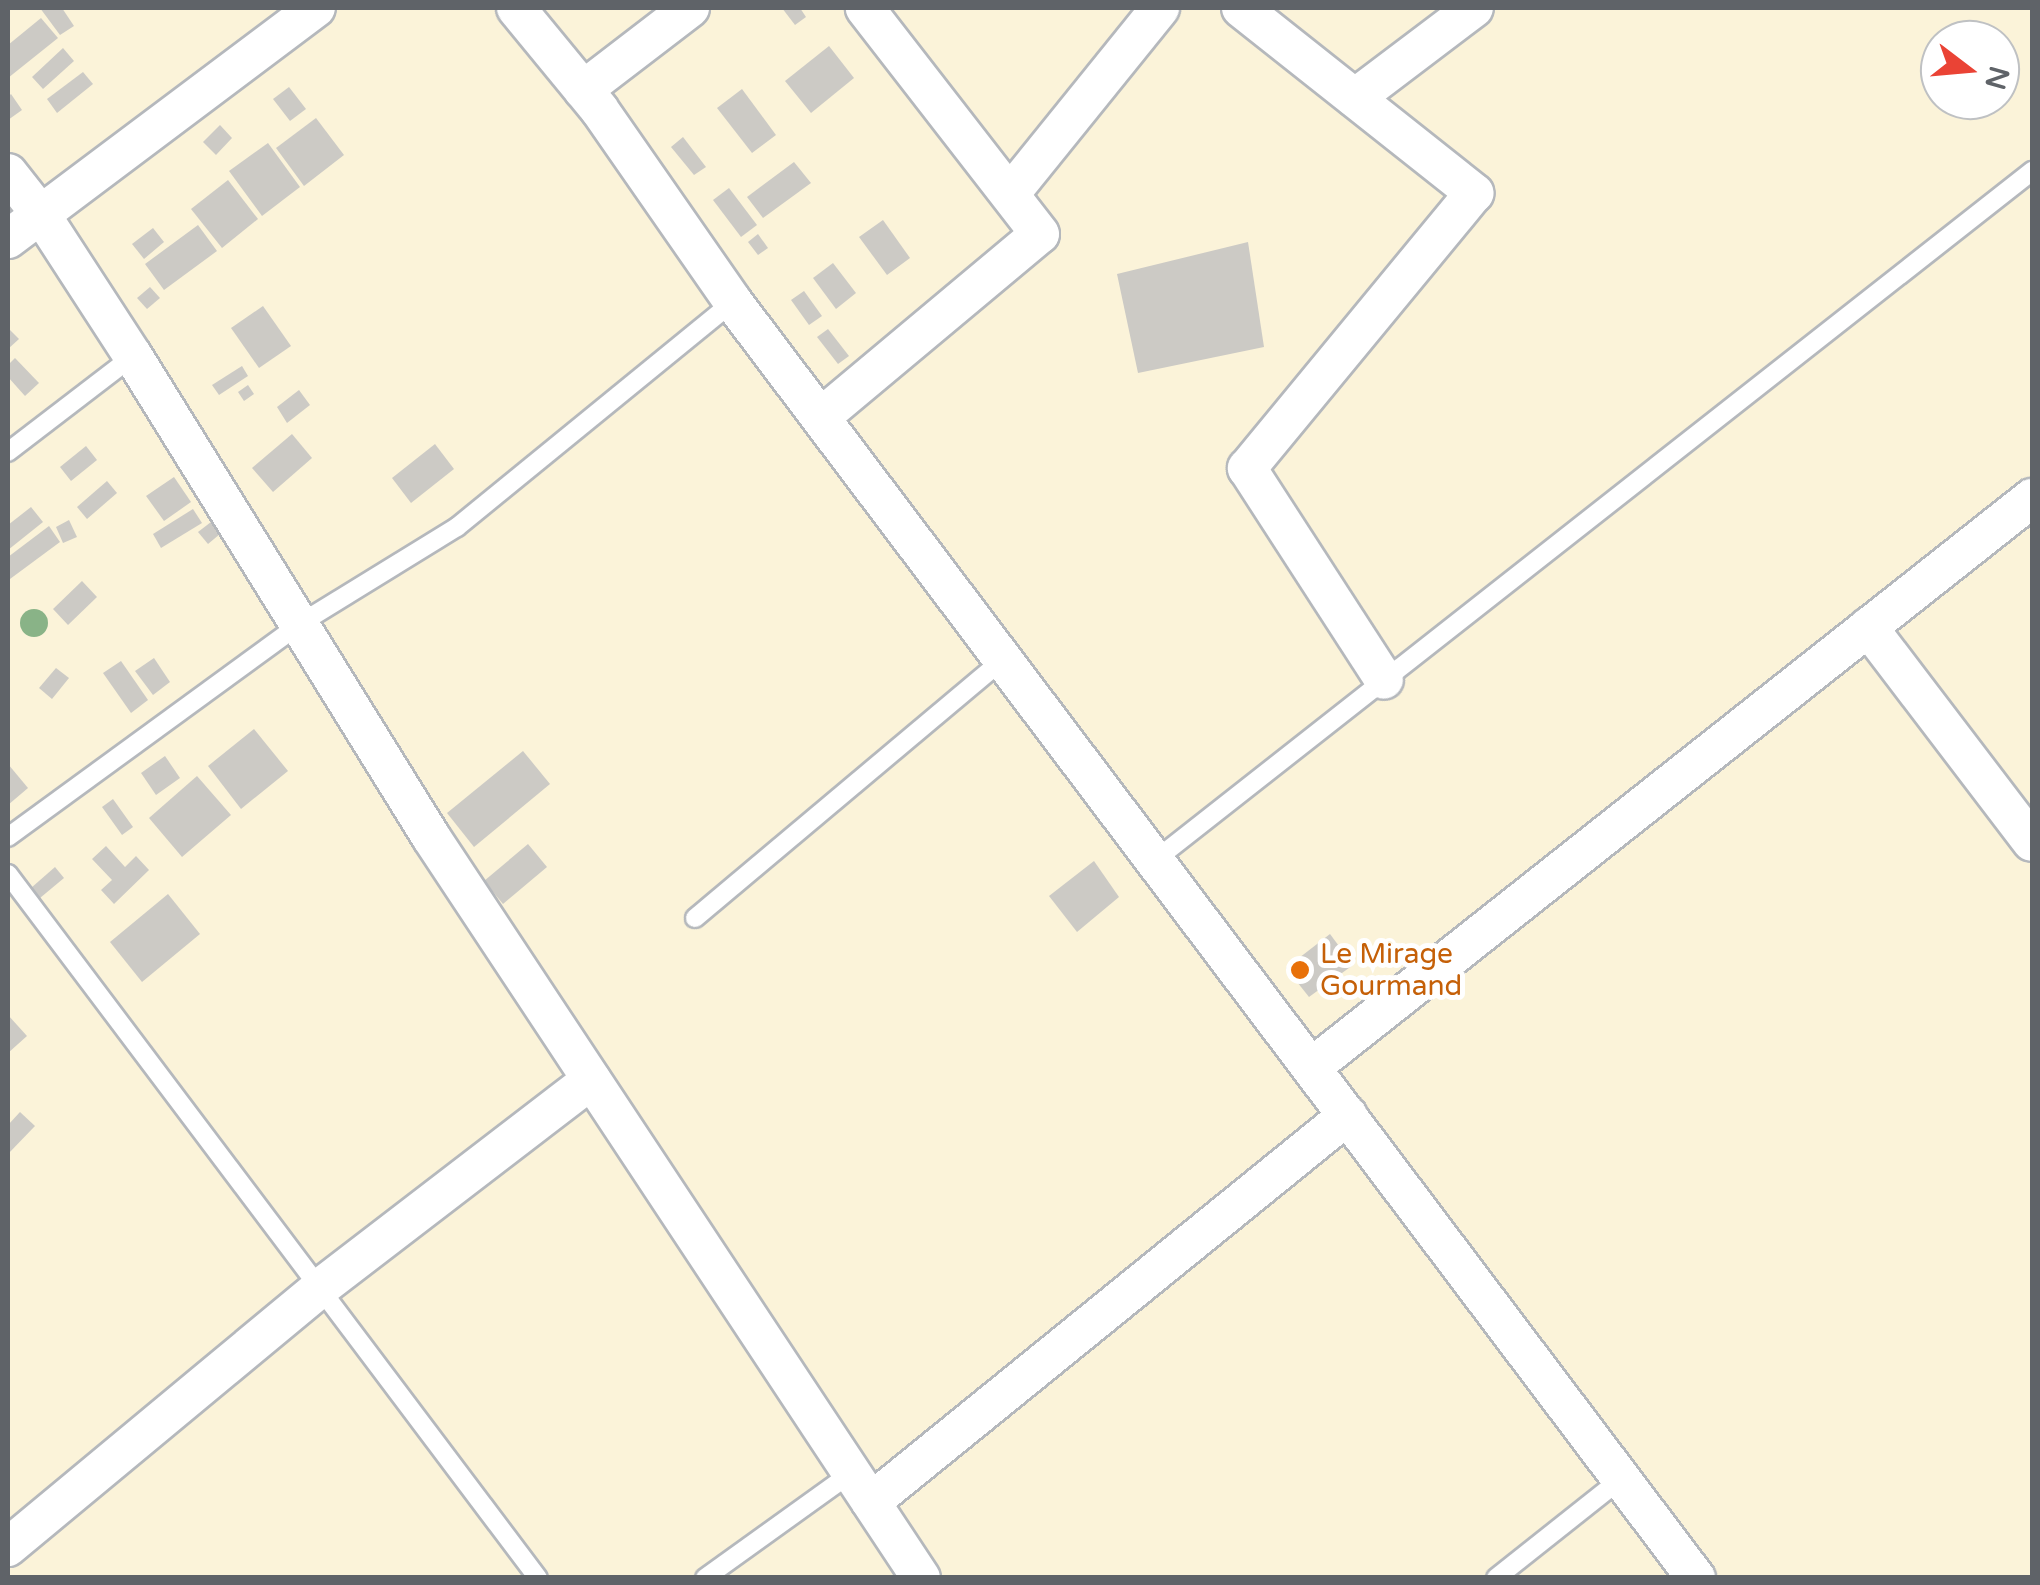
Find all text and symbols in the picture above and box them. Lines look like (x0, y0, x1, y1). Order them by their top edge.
north arrow (1920, 20, 2020, 120)
text: N (1977, 62, 2016, 93)
place label: Le Mirage Gourmand (1320, 937, 1462, 1003)
marker: Le Mirage Gourmand (1289, 959, 1311, 981)

